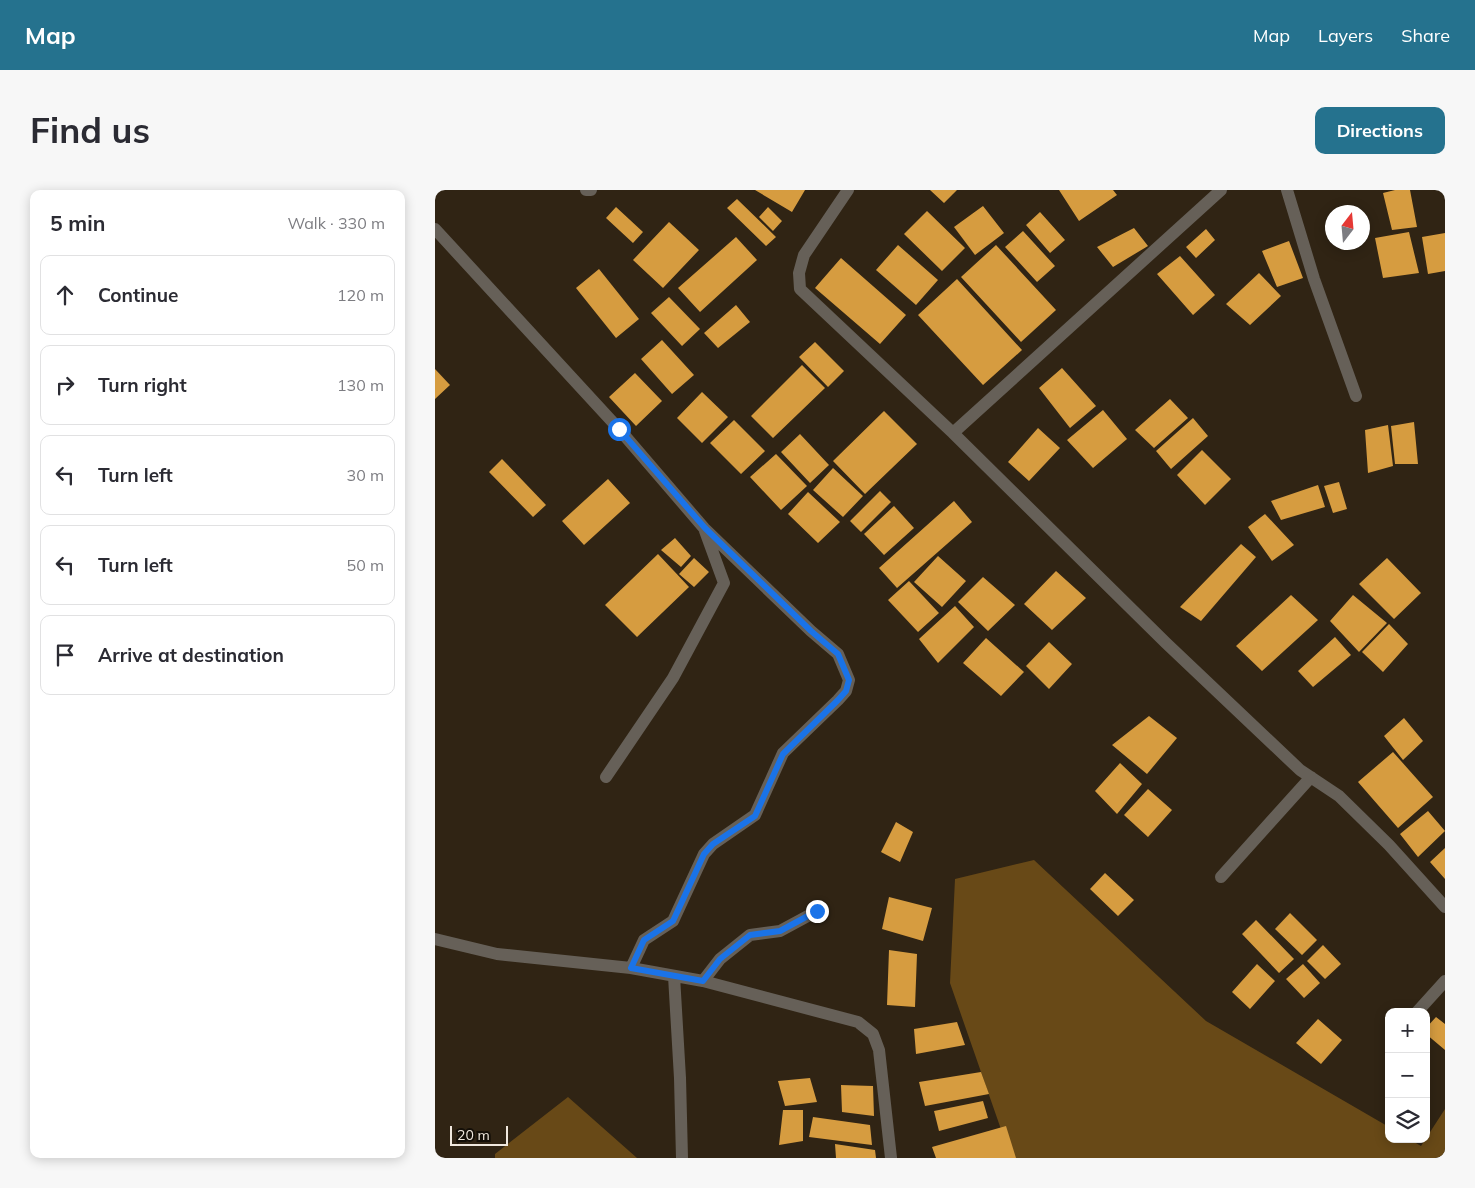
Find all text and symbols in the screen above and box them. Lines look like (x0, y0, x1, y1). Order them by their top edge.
text: Map (25, 20, 76, 50)
text: Map (1253, 24, 1290, 47)
text: Layers (1318, 24, 1373, 47)
text: Share (1401, 24, 1450, 47)
button: Directions (1315, 107, 1445, 154)
text: Find us (30, 108, 150, 152)
north arrow (1325, 205, 1370, 250)
text: 5 min (50, 210, 105, 236)
text: Walk · 330 m (287, 213, 385, 233)
icon: ahead (51, 281, 79, 309)
text: Continue (98, 283, 178, 307)
text: 120 m (337, 285, 384, 305)
icon: right (51, 371, 79, 399)
text: Turn right (98, 373, 187, 397)
text: 130 m (337, 375, 384, 395)
route start (608, 418, 631, 441)
icon: left (51, 461, 79, 489)
text: Turn left (98, 463, 173, 487)
text: 30 m (347, 465, 384, 485)
icon: left (51, 551, 79, 579)
text: Turn left (98, 553, 173, 577)
text: 50 m (347, 555, 384, 575)
icon: arrive (51, 641, 79, 669)
text: Arrive at destination (98, 643, 284, 667)
route end (806, 900, 829, 923)
map controls (1385, 1008, 1430, 1143)
button: + (1385, 1008, 1430, 1053)
button: − (1385, 1053, 1430, 1098)
button: layers (1385, 1098, 1430, 1143)
scale bar (450, 1123, 507, 1146)
text: 20 m (457, 1126, 490, 1144)

